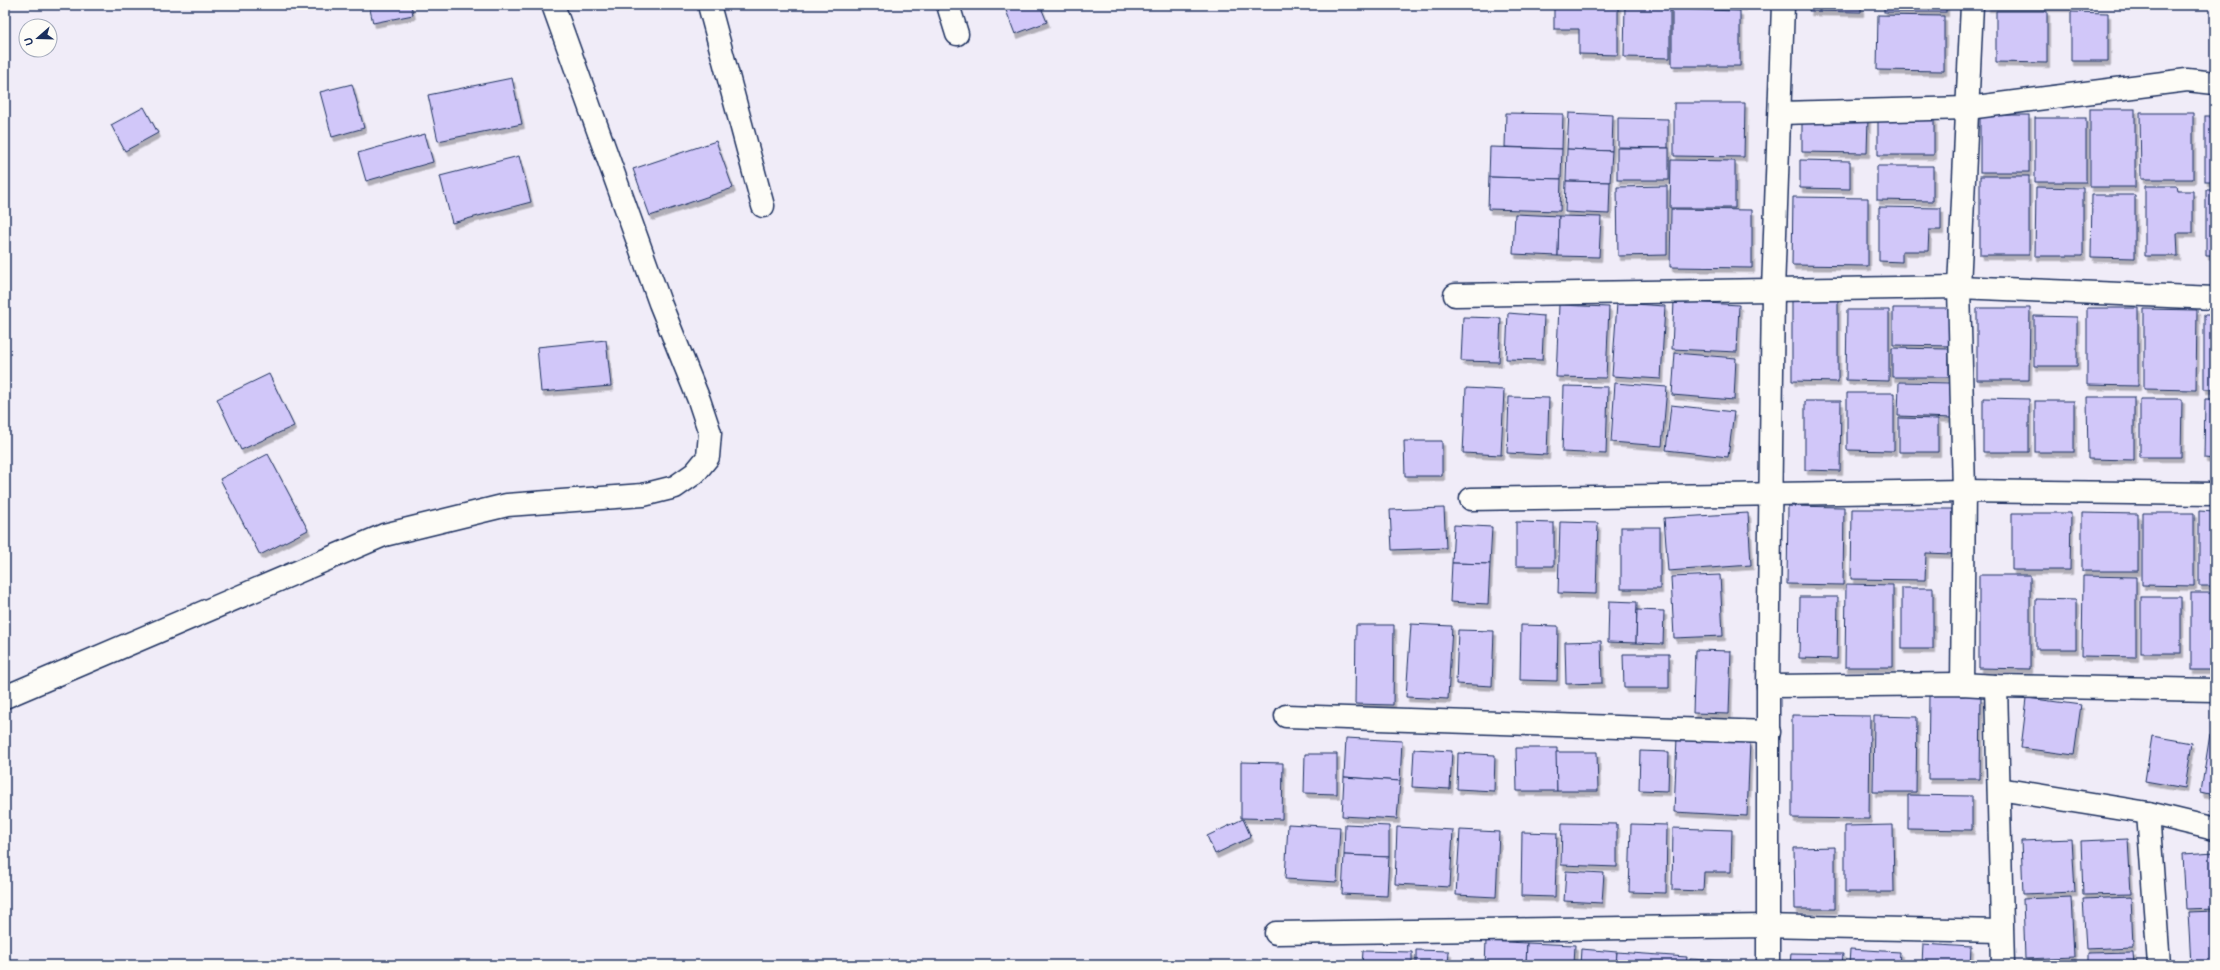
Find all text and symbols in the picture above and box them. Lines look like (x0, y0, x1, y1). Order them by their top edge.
north arrow (18, 18, 58, 58)
text: U (22, 35, 37, 47)

